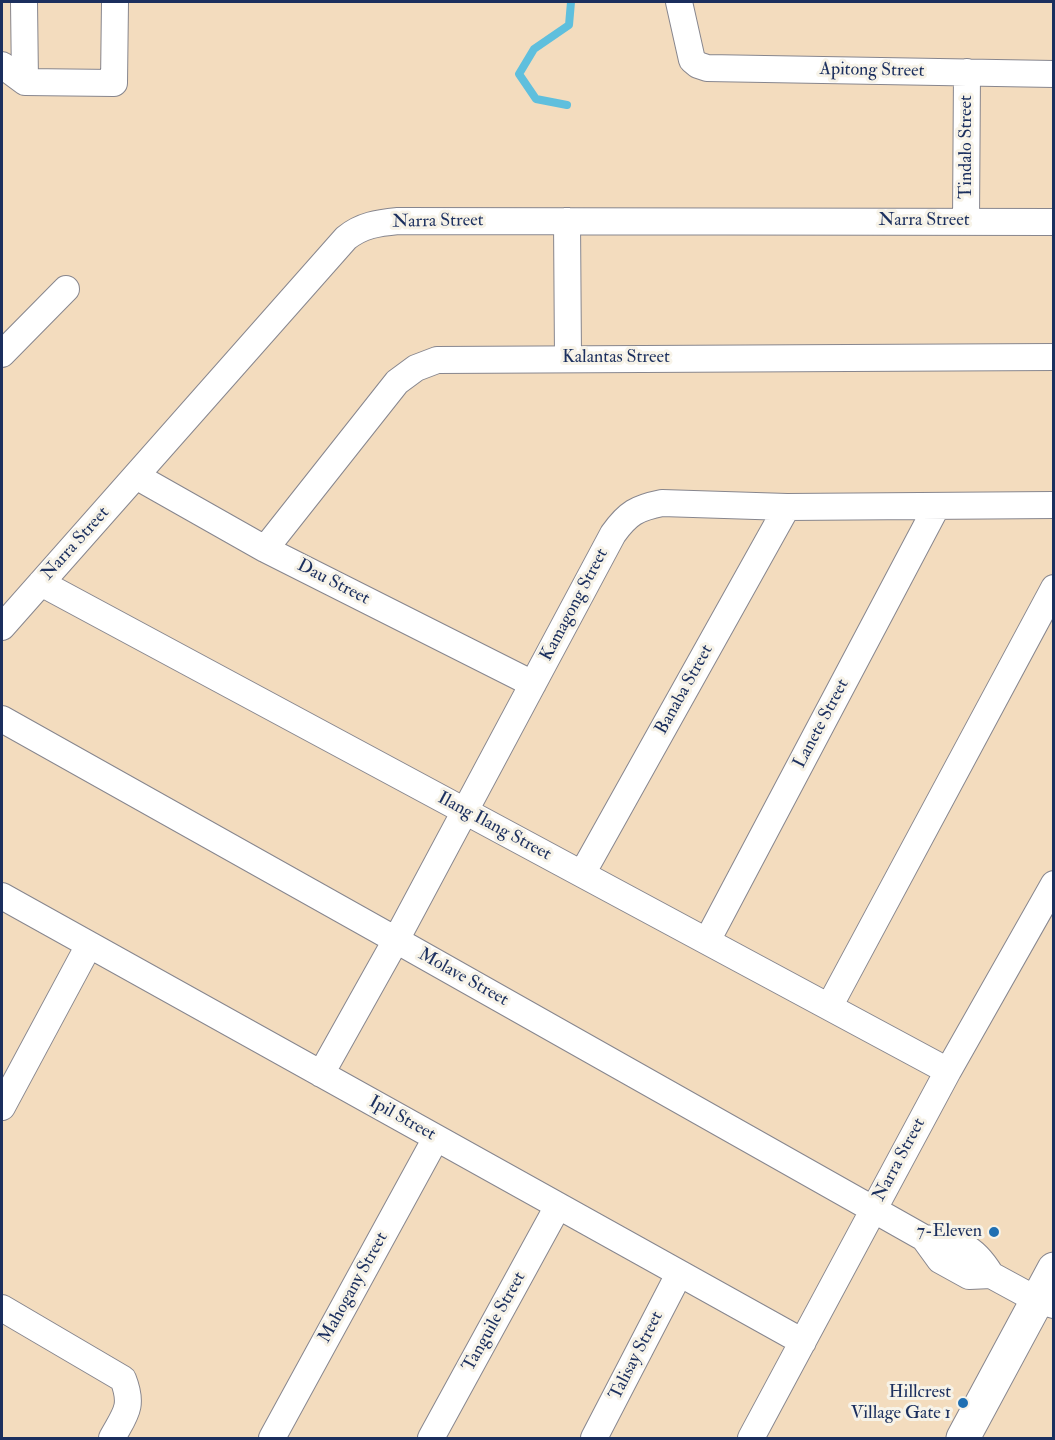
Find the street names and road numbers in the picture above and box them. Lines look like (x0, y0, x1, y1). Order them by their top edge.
street label: Apitong Street (819, 59, 925, 83)
street label: Tindalo Street (956, 95, 978, 199)
street label: Narra Street (392, 210, 484, 234)
street label: Narra Street (878, 210, 970, 232)
street label: Kalantas Street (562, 347, 670, 369)
street label: Narra Street (38, 503, 114, 585)
street label: Kamagong Street (536, 545, 614, 665)
street label: Dau Street (293, 556, 373, 610)
street label: Banaba Street (651, 641, 719, 739)
street label: Lanete Street (790, 676, 854, 772)
street label: Ilang Ilang Street (433, 788, 555, 866)
street label: Molave Street (414, 944, 512, 1012)
street label: Ipil Street (365, 1092, 439, 1146)
street label: Narra Street (869, 1115, 931, 1205)
street label: Mahogany Street (315, 1229, 393, 1347)
street label: Tanguile Street (459, 1268, 531, 1376)
street label: Talisay Street (605, 1308, 669, 1404)

